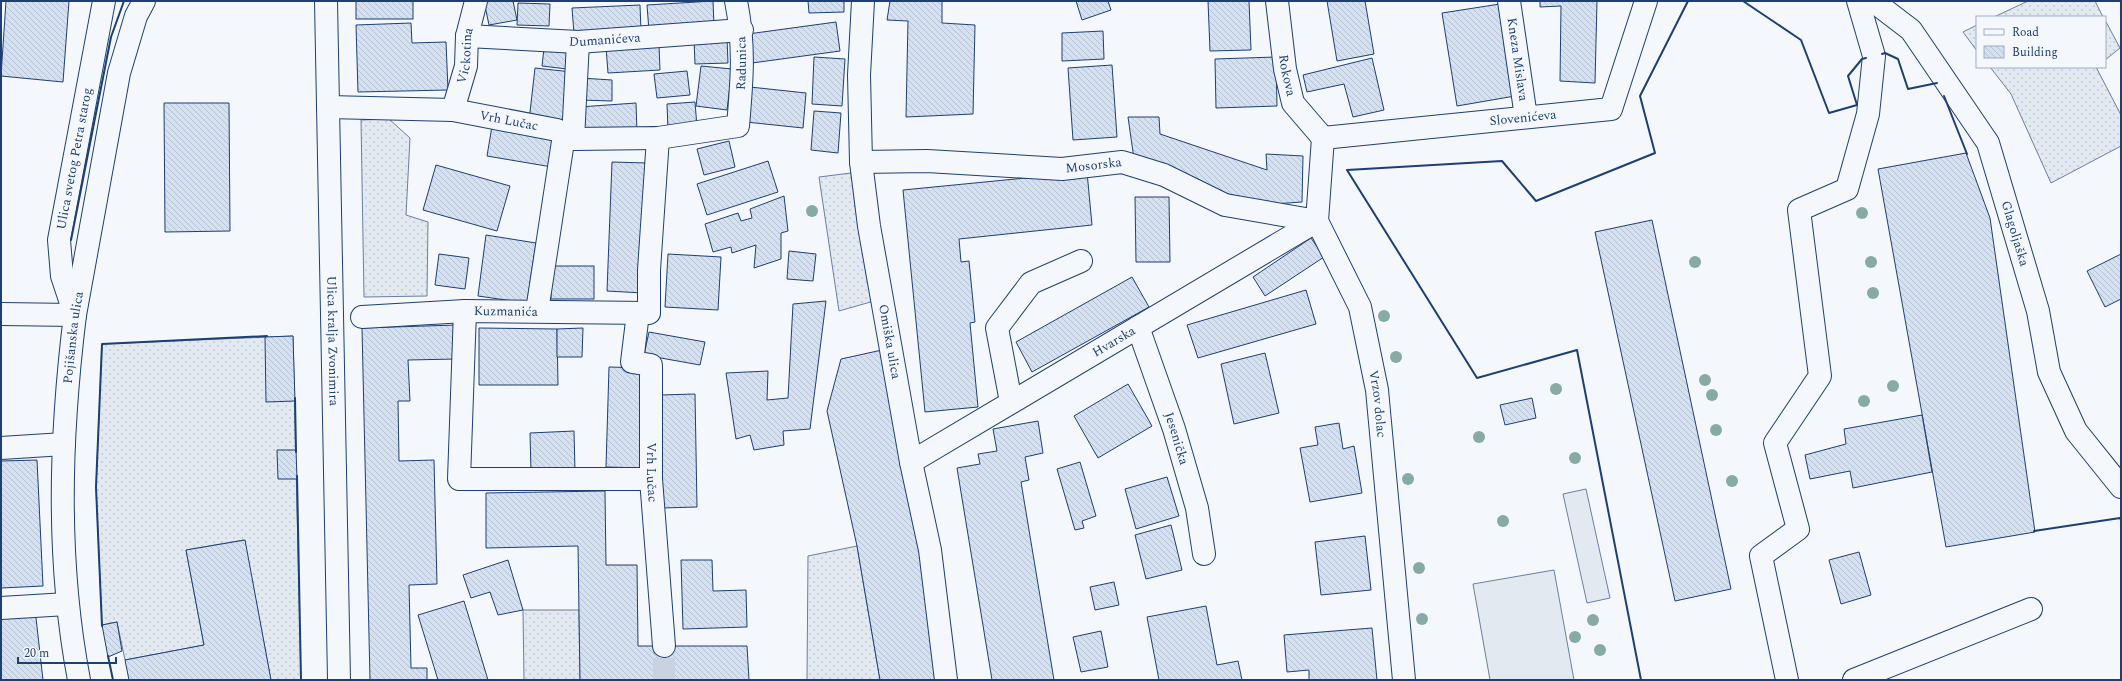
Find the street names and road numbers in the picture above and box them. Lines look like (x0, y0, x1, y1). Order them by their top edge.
street label: Kneza Mislava (1502, 16, 1534, 103)
street label: Vickotina (451, 25, 479, 86)
street label: Dumanićeva (569, 27, 642, 52)
street label: Radunica (731, 35, 752, 91)
street label: Rokova (1273, 53, 1301, 99)
street label: Ulica svetog Petra starog (51, 86, 97, 231)
street label: Slovenićeva (1489, 104, 1558, 131)
street label: Vrh Lučac (478, 105, 540, 136)
street label: Mosorska (1064, 152, 1123, 179)
street label: Glagoljaška (1996, 198, 2034, 269)
street label: Ulica kralja Zvonimira (321, 276, 344, 407)
street label: Pojišanska ulica (58, 289, 89, 384)
street label: Kuzmanića (474, 301, 539, 322)
street label: Omiška ulica (873, 302, 906, 381)
street label: Hvarska (1088, 321, 1140, 362)
street label: Vrzov dolac (1363, 368, 1391, 439)
street label: Jesenička (1159, 409, 1194, 468)
street label: Vrh Lučac (641, 443, 663, 503)

